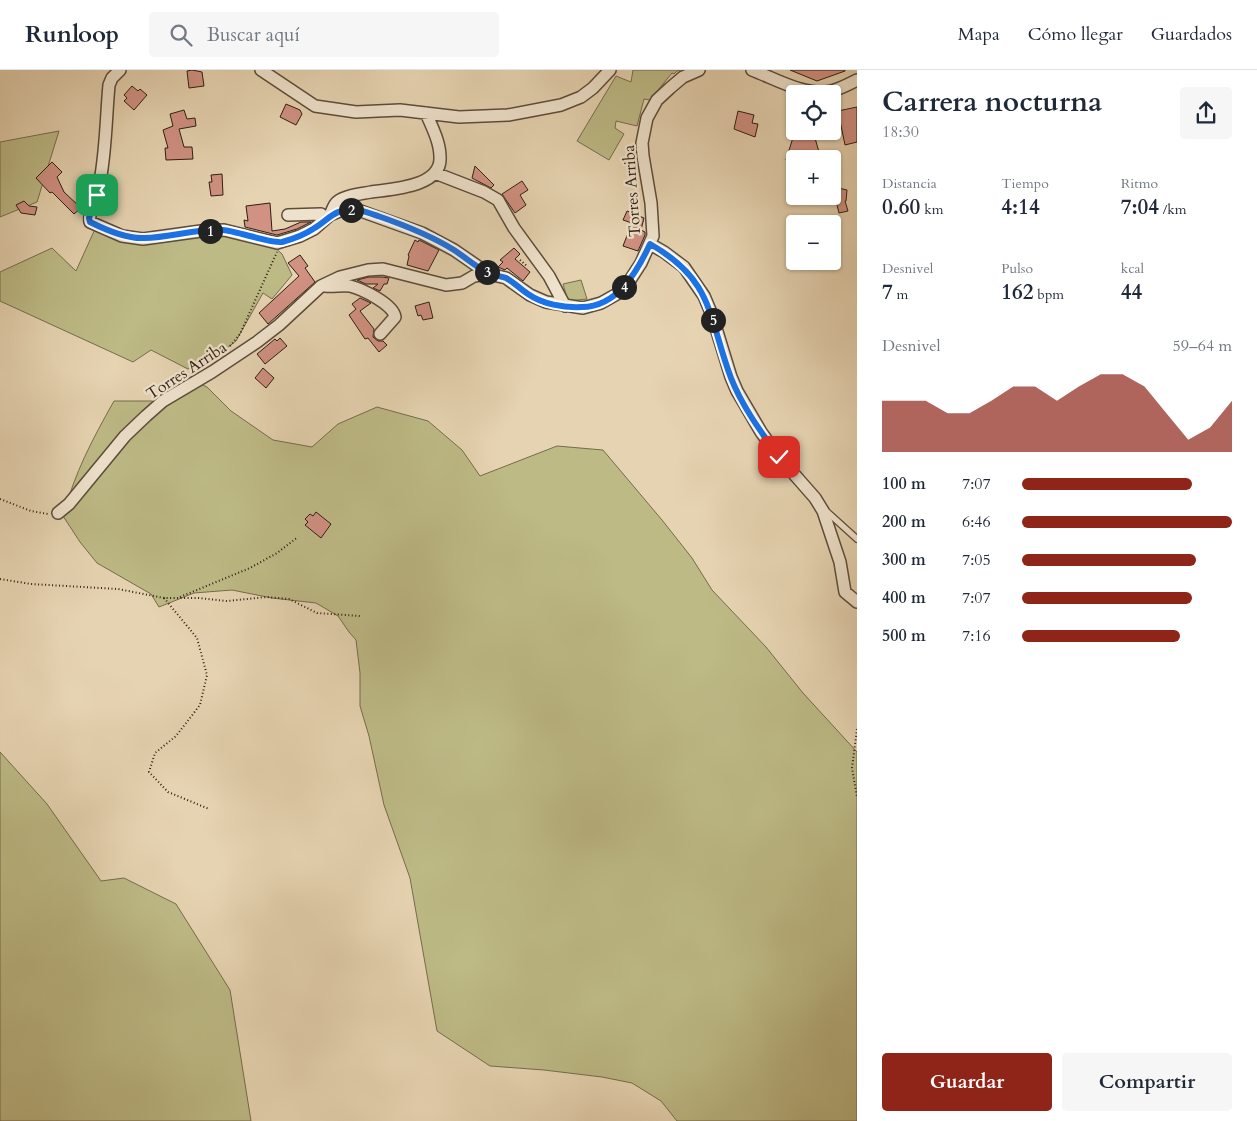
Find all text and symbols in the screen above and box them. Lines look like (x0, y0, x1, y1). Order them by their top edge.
search box (149, 12, 499, 57)
text: Runloop (25, 18, 119, 51)
icon: search (167, 21, 195, 49)
text: Buscar aquí (207, 22, 300, 48)
text: Mapa (958, 22, 1000, 47)
text: Cómo llegar (1028, 22, 1123, 47)
text: Guardados (1151, 22, 1232, 47)
text: Carrera nocturna (882, 83, 1102, 121)
map controls (786, 85, 841, 270)
button: locate (786, 85, 841, 140)
button: share (1180, 87, 1232, 139)
text: 18:30 (882, 121, 919, 143)
street label: Torres Arriba (618, 144, 646, 238)
button: + (786, 150, 841, 205)
pin (76, 174, 118, 216)
text: Distancia (882, 174, 937, 193)
text: Tiempo (1001, 174, 1049, 193)
text: Ritmo (1121, 174, 1158, 193)
icon: arrive (83, 181, 111, 209)
text: 0.60 (882, 193, 920, 222)
text: 4:14 (1001, 193, 1040, 222)
text: 7:04 (1121, 193, 1159, 222)
pin: 2 (338, 198, 364, 222)
text: km (920, 200, 943, 219)
text: /km (1159, 200, 1187, 219)
text: 2 (348, 201, 355, 220)
button: − (786, 215, 841, 270)
pin: 1 (198, 218, 222, 244)
text: 1 (207, 222, 214, 241)
text: Desnivel (882, 259, 933, 278)
text: Pulso (1001, 259, 1033, 278)
text: kcal (1121, 259, 1144, 278)
pin: 3 (474, 260, 500, 284)
text: 3 (484, 263, 491, 282)
pin: 4 (612, 274, 636, 300)
text: 4 (621, 278, 628, 297)
text: 7 (882, 278, 893, 307)
text: 162 (1001, 278, 1034, 307)
text: 44 (1121, 278, 1142, 307)
text: m (893, 285, 908, 304)
text: bpm (1034, 285, 1064, 304)
pin: 5 (700, 308, 726, 332)
text: 5 (710, 311, 717, 330)
text: Desnivel (882, 335, 941, 357)
text: 59–64 m (1173, 335, 1232, 357)
street label: Torres Arriba (142, 337, 231, 405)
pin (758, 436, 800, 478)
icon: check (765, 443, 793, 471)
text: 100 m (882, 473, 926, 495)
text: 7:07 (962, 473, 991, 495)
text: 200 m (882, 511, 926, 533)
text: 6:46 (962, 511, 991, 533)
text: 300 m (882, 549, 926, 571)
text: 7:05 (962, 549, 991, 571)
text: 400 m (882, 587, 926, 609)
text: 7:07 (962, 587, 991, 609)
text: 500 m (882, 625, 926, 647)
text: 7:16 (962, 625, 991, 647)
button: Guardar (882, 1053, 1052, 1111)
button: Compartir (1062, 1053, 1232, 1111)

